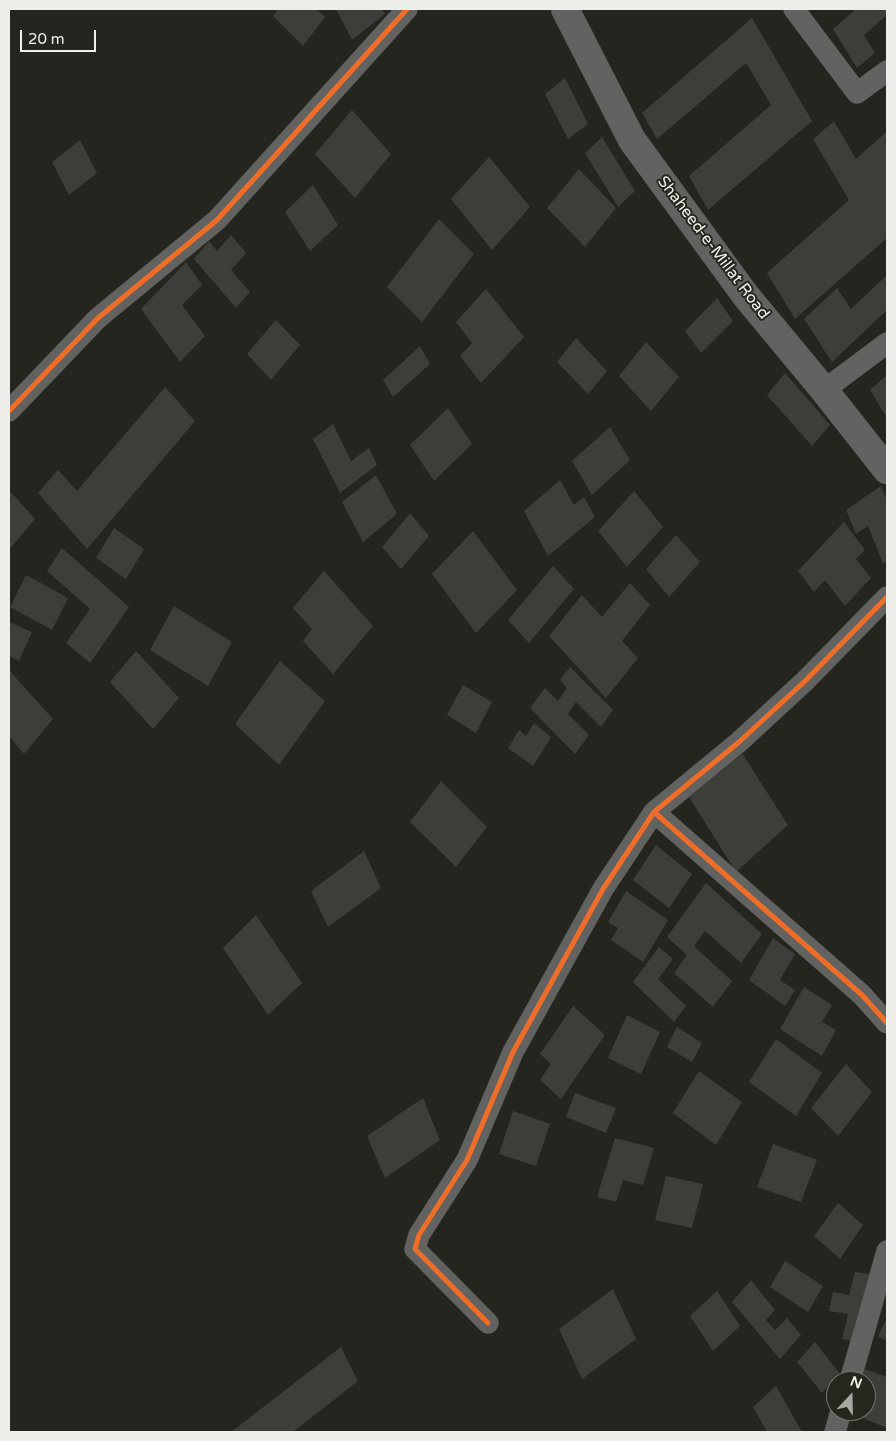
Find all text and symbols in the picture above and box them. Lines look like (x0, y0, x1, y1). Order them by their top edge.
scale bar (22, 20, 99, 52)
text: 20 m (28, 30, 65, 48)
street label: Shaheed-e-Millat Road (653, 173, 773, 323)
north arrow (826, 1371, 876, 1421)
text: N (848, 1373, 864, 1392)

